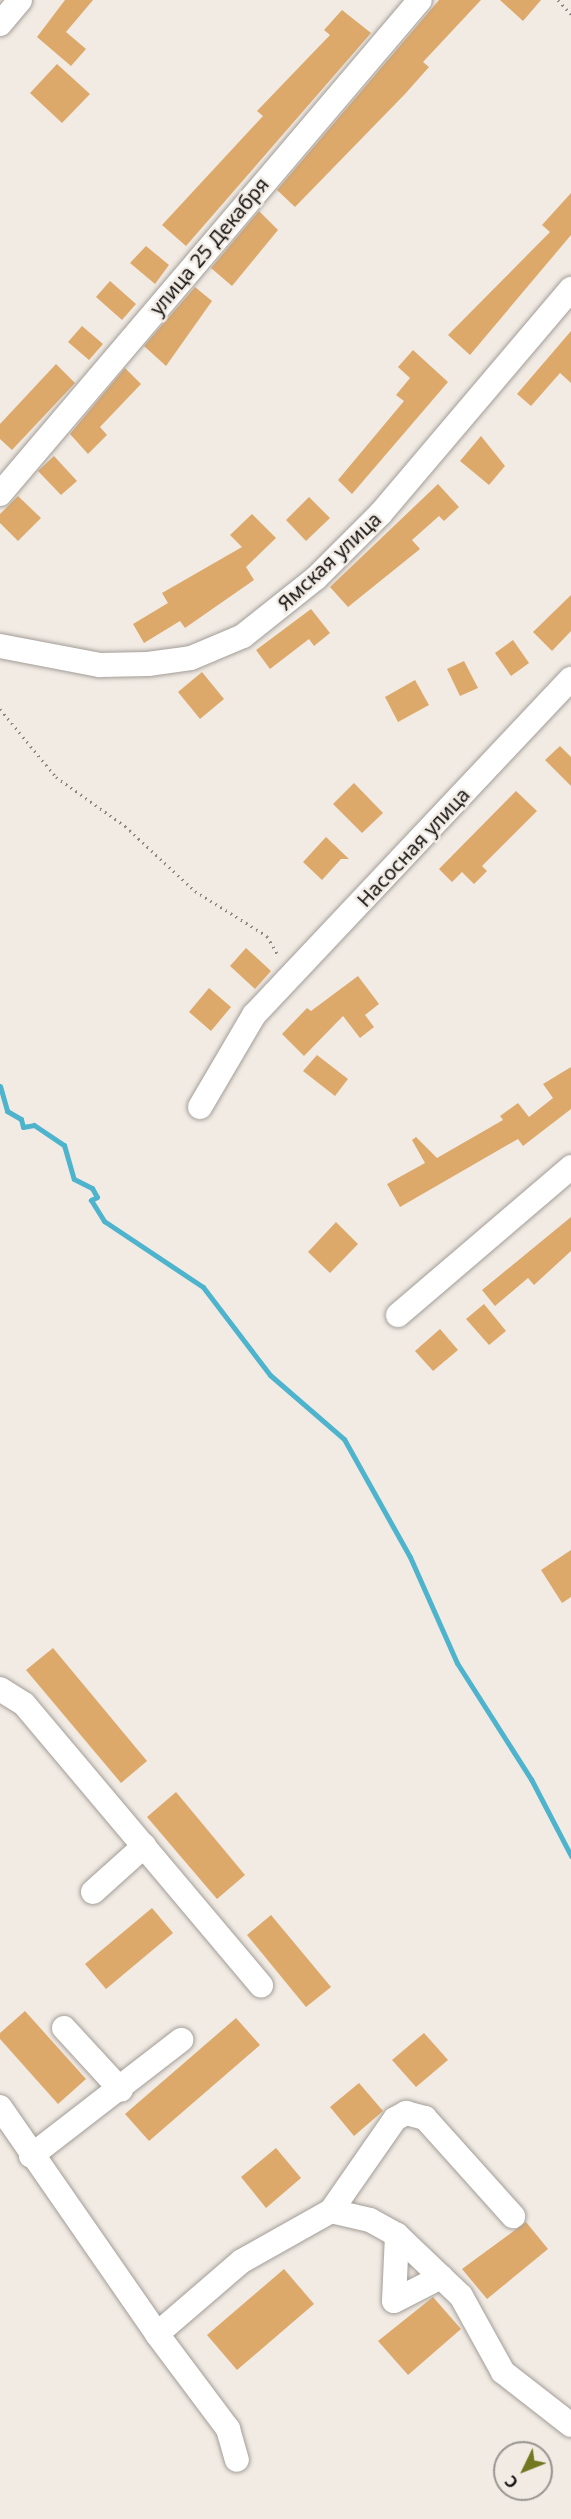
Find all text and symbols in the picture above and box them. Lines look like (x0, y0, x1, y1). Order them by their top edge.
street label: улица 25 Декабря (144, 172, 274, 320)
street label: Ямская улица (272, 507, 386, 615)
street label: Насосная улица (352, 782, 474, 912)
north arrow (493, 2441, 553, 2501)
text: С (500, 2471, 523, 2493)

